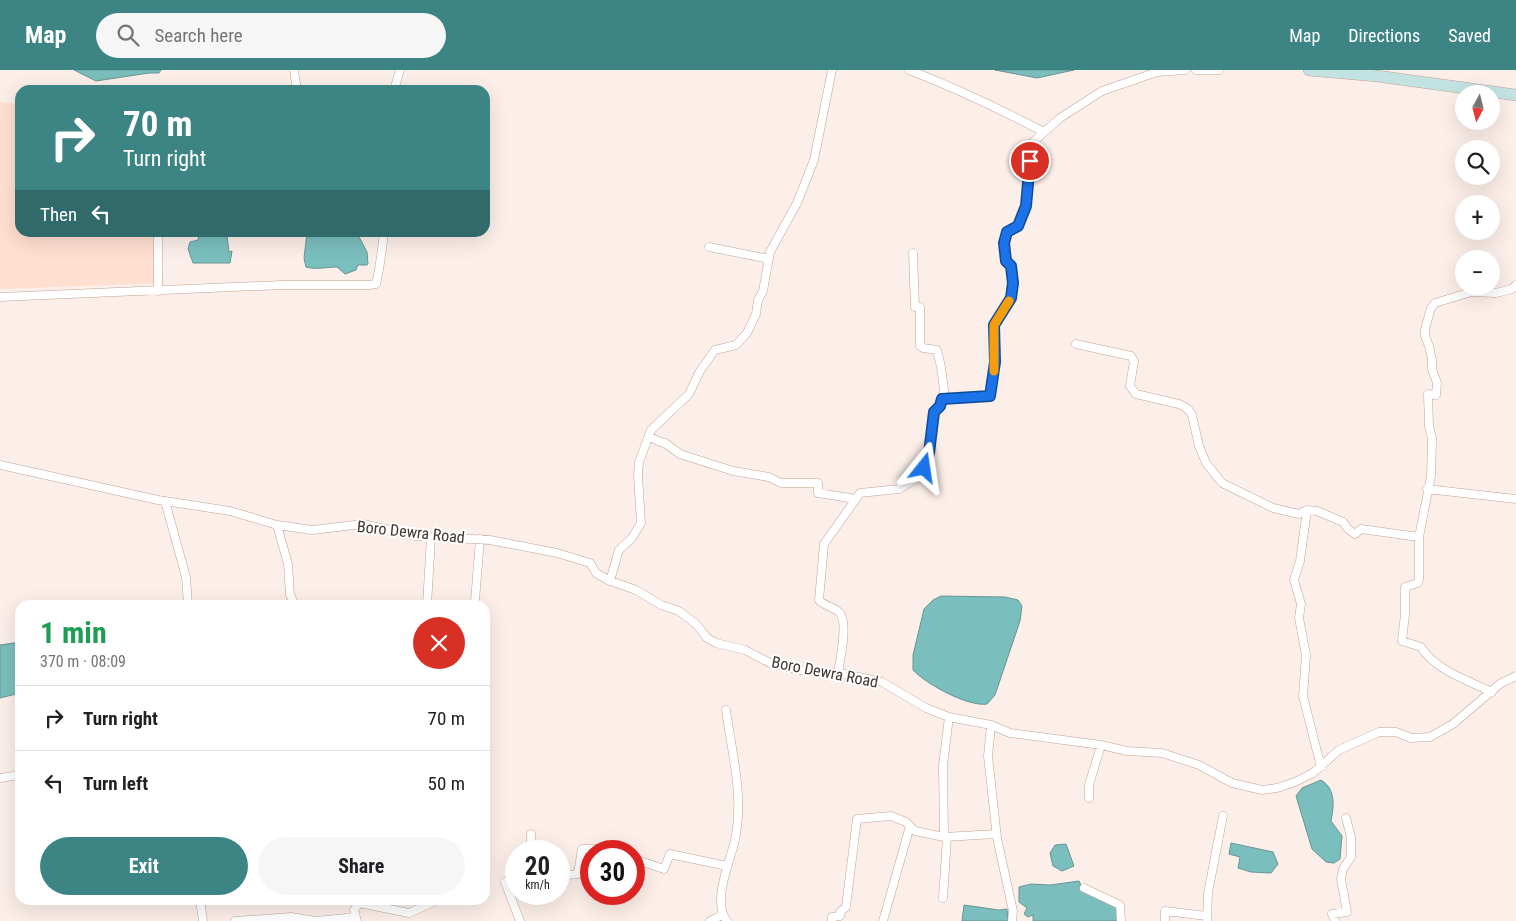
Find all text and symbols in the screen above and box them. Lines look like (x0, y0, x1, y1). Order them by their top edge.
search box (96, 13, 446, 58)
text: Map (25, 21, 66, 49)
icon: search (114, 21, 142, 49)
text: Search here (154, 24, 243, 47)
text: Map (1289, 25, 1320, 46)
text: Directions (1348, 25, 1420, 46)
text: Saved (1448, 25, 1491, 46)
north arrow (1455, 85, 1500, 130)
map controls (1455, 85, 1500, 295)
text: 70 m (123, 104, 192, 145)
icon: right (40, 105, 105, 170)
pin (1009, 140, 1051, 182)
button: search (1455, 140, 1500, 185)
text: Turn right (123, 146, 206, 171)
icon: arrive (1016, 147, 1044, 175)
button: + (1455, 195, 1500, 240)
icon: left (87, 200, 115, 228)
text: Then (40, 203, 77, 226)
button: − (1455, 250, 1500, 295)
position arrow (897, 441, 949, 493)
street label: Boro Dewra Road (356, 517, 466, 547)
text: 1 min (40, 615, 107, 650)
button: close (413, 617, 465, 669)
text: 370 m · 08:09 (40, 652, 126, 671)
street label: Boro Dewra Road (770, 652, 880, 692)
icon: right (40, 704, 68, 732)
text: Turn right (83, 707, 158, 730)
text: 70 m (428, 707, 465, 730)
icon: left (40, 769, 68, 797)
text: Turn left (83, 772, 148, 795)
text: 50 m (428, 772, 465, 795)
button: Exit (40, 837, 248, 895)
button: Share (258, 837, 465, 895)
speed limit sign: 30 (580, 840, 645, 905)
text: 20 (525, 852, 550, 881)
text: km/h (525, 878, 550, 892)

